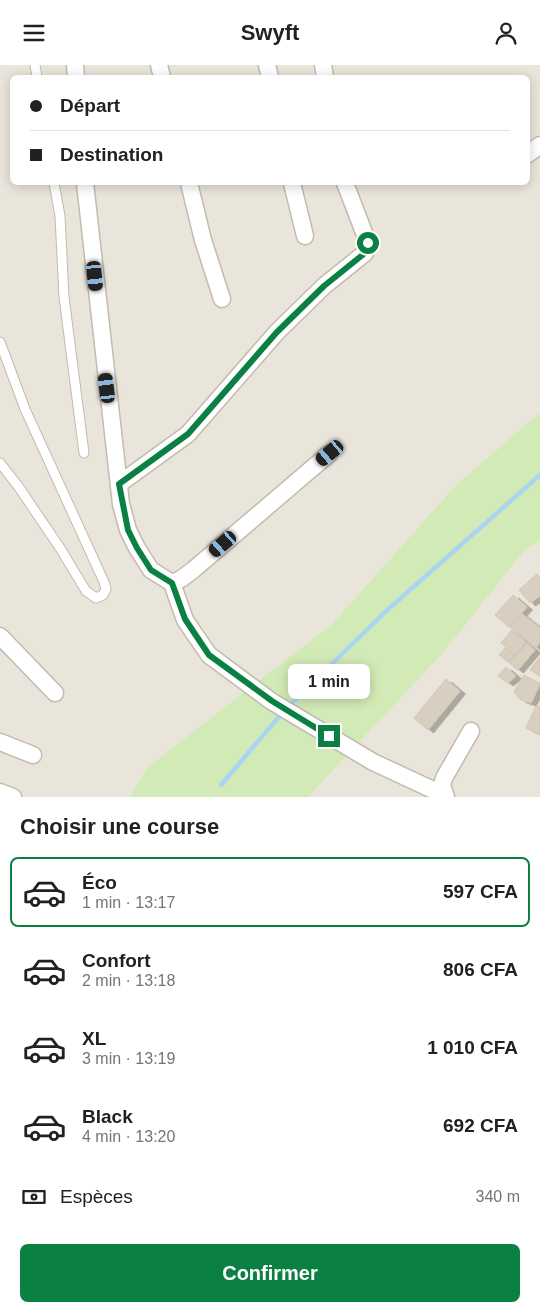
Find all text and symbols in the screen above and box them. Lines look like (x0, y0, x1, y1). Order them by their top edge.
icon: menu (20, 19, 48, 47)
icon: person (492, 19, 520, 47)
text: Swyft (241, 20, 299, 45)
text: Départ (60, 95, 120, 116)
text: Destination (60, 144, 163, 165)
route start (357, 232, 379, 254)
car (85, 260, 104, 292)
car (97, 372, 116, 404)
car (313, 438, 346, 468)
car (206, 528, 239, 560)
callout: 1 min (288, 663, 370, 699)
text: 1 min (308, 673, 350, 690)
route end (318, 725, 340, 747)
text: Choisir une course (20, 814, 219, 839)
icon: car (22, 870, 67, 915)
text: Éco (82, 872, 117, 893)
text: 597 CFA (443, 881, 518, 902)
text: 1 min · 13:17 (82, 894, 175, 911)
icon: car (22, 948, 67, 993)
text: Confort (82, 950, 151, 971)
text: 806 CFA (443, 959, 518, 980)
text: 2 min · 13:18 (82, 972, 175, 989)
icon: car (22, 1026, 67, 1071)
text: XL (82, 1028, 106, 1049)
text: 1 010 CFA (427, 1037, 518, 1058)
text: 3 min · 13:19 (82, 1050, 175, 1067)
icon: car (22, 1104, 67, 1149)
text: Black (82, 1106, 133, 1127)
text: 692 CFA (443, 1115, 518, 1136)
text: 4 min · 13:20 (82, 1128, 175, 1145)
icon: cash (20, 1183, 48, 1211)
text: Espèces (60, 1186, 133, 1207)
text: 340 m (476, 1188, 520, 1205)
button: Confirmer (20, 1244, 520, 1302)

